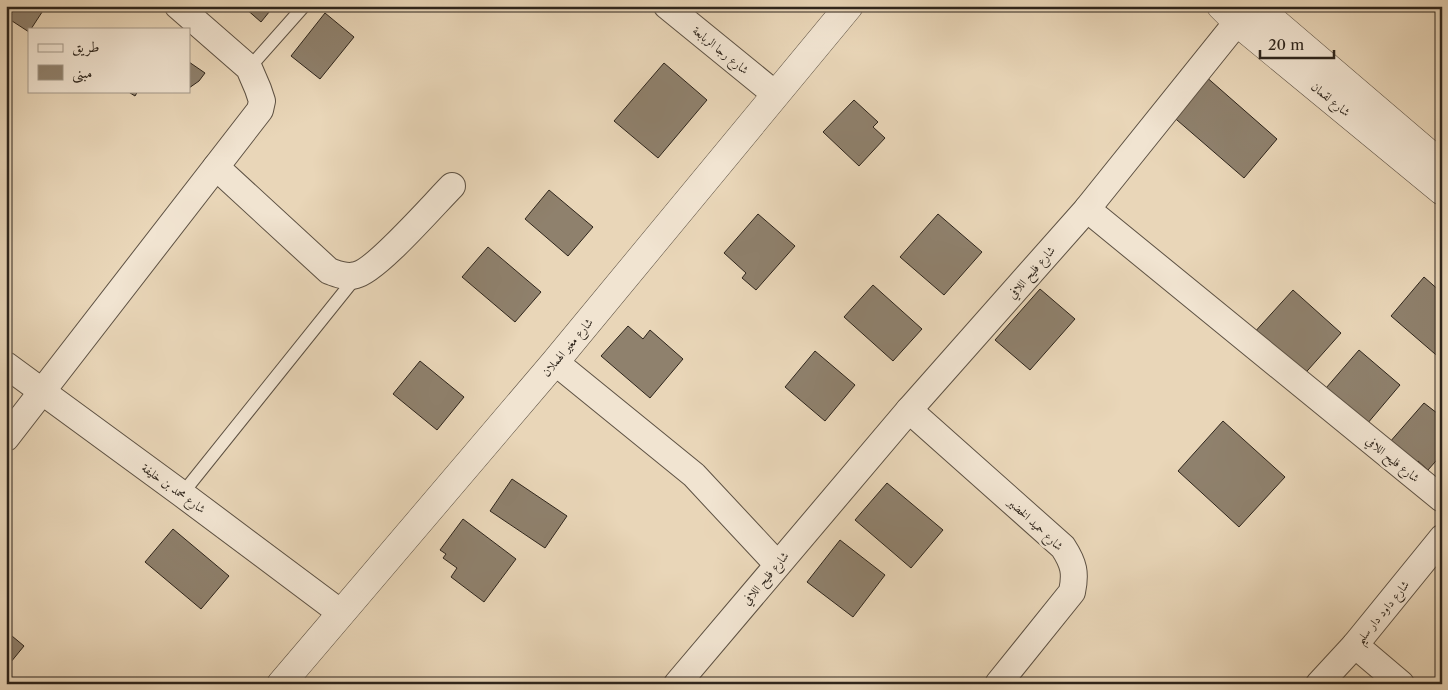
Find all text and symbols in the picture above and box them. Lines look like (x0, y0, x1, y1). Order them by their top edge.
street label: شارع رجا الربابعة (687, 23, 752, 80)
legend (28, 28, 190, 92)
scale bar (1260, 28, 1334, 60)
text: 20 m (1268, 35, 1304, 54)
text: طريق (72, 37, 99, 57)
text: مبنى (72, 63, 92, 84)
street label: شارع لقمان (1306, 79, 1354, 122)
street label: شارع فليح اللافي (1004, 242, 1061, 304)
street label: شارع مغير الهملان (538, 315, 599, 382)
street label: شارع فليح اللافي (1361, 433, 1423, 488)
street label: شارع محمد بن خليفة (137, 460, 209, 520)
street label: شارع حميد الخضير (1001, 493, 1067, 556)
street label: شارع فليح اللافي (738, 548, 795, 610)
street label: شارع داود دار سليم (1352, 577, 1416, 650)

